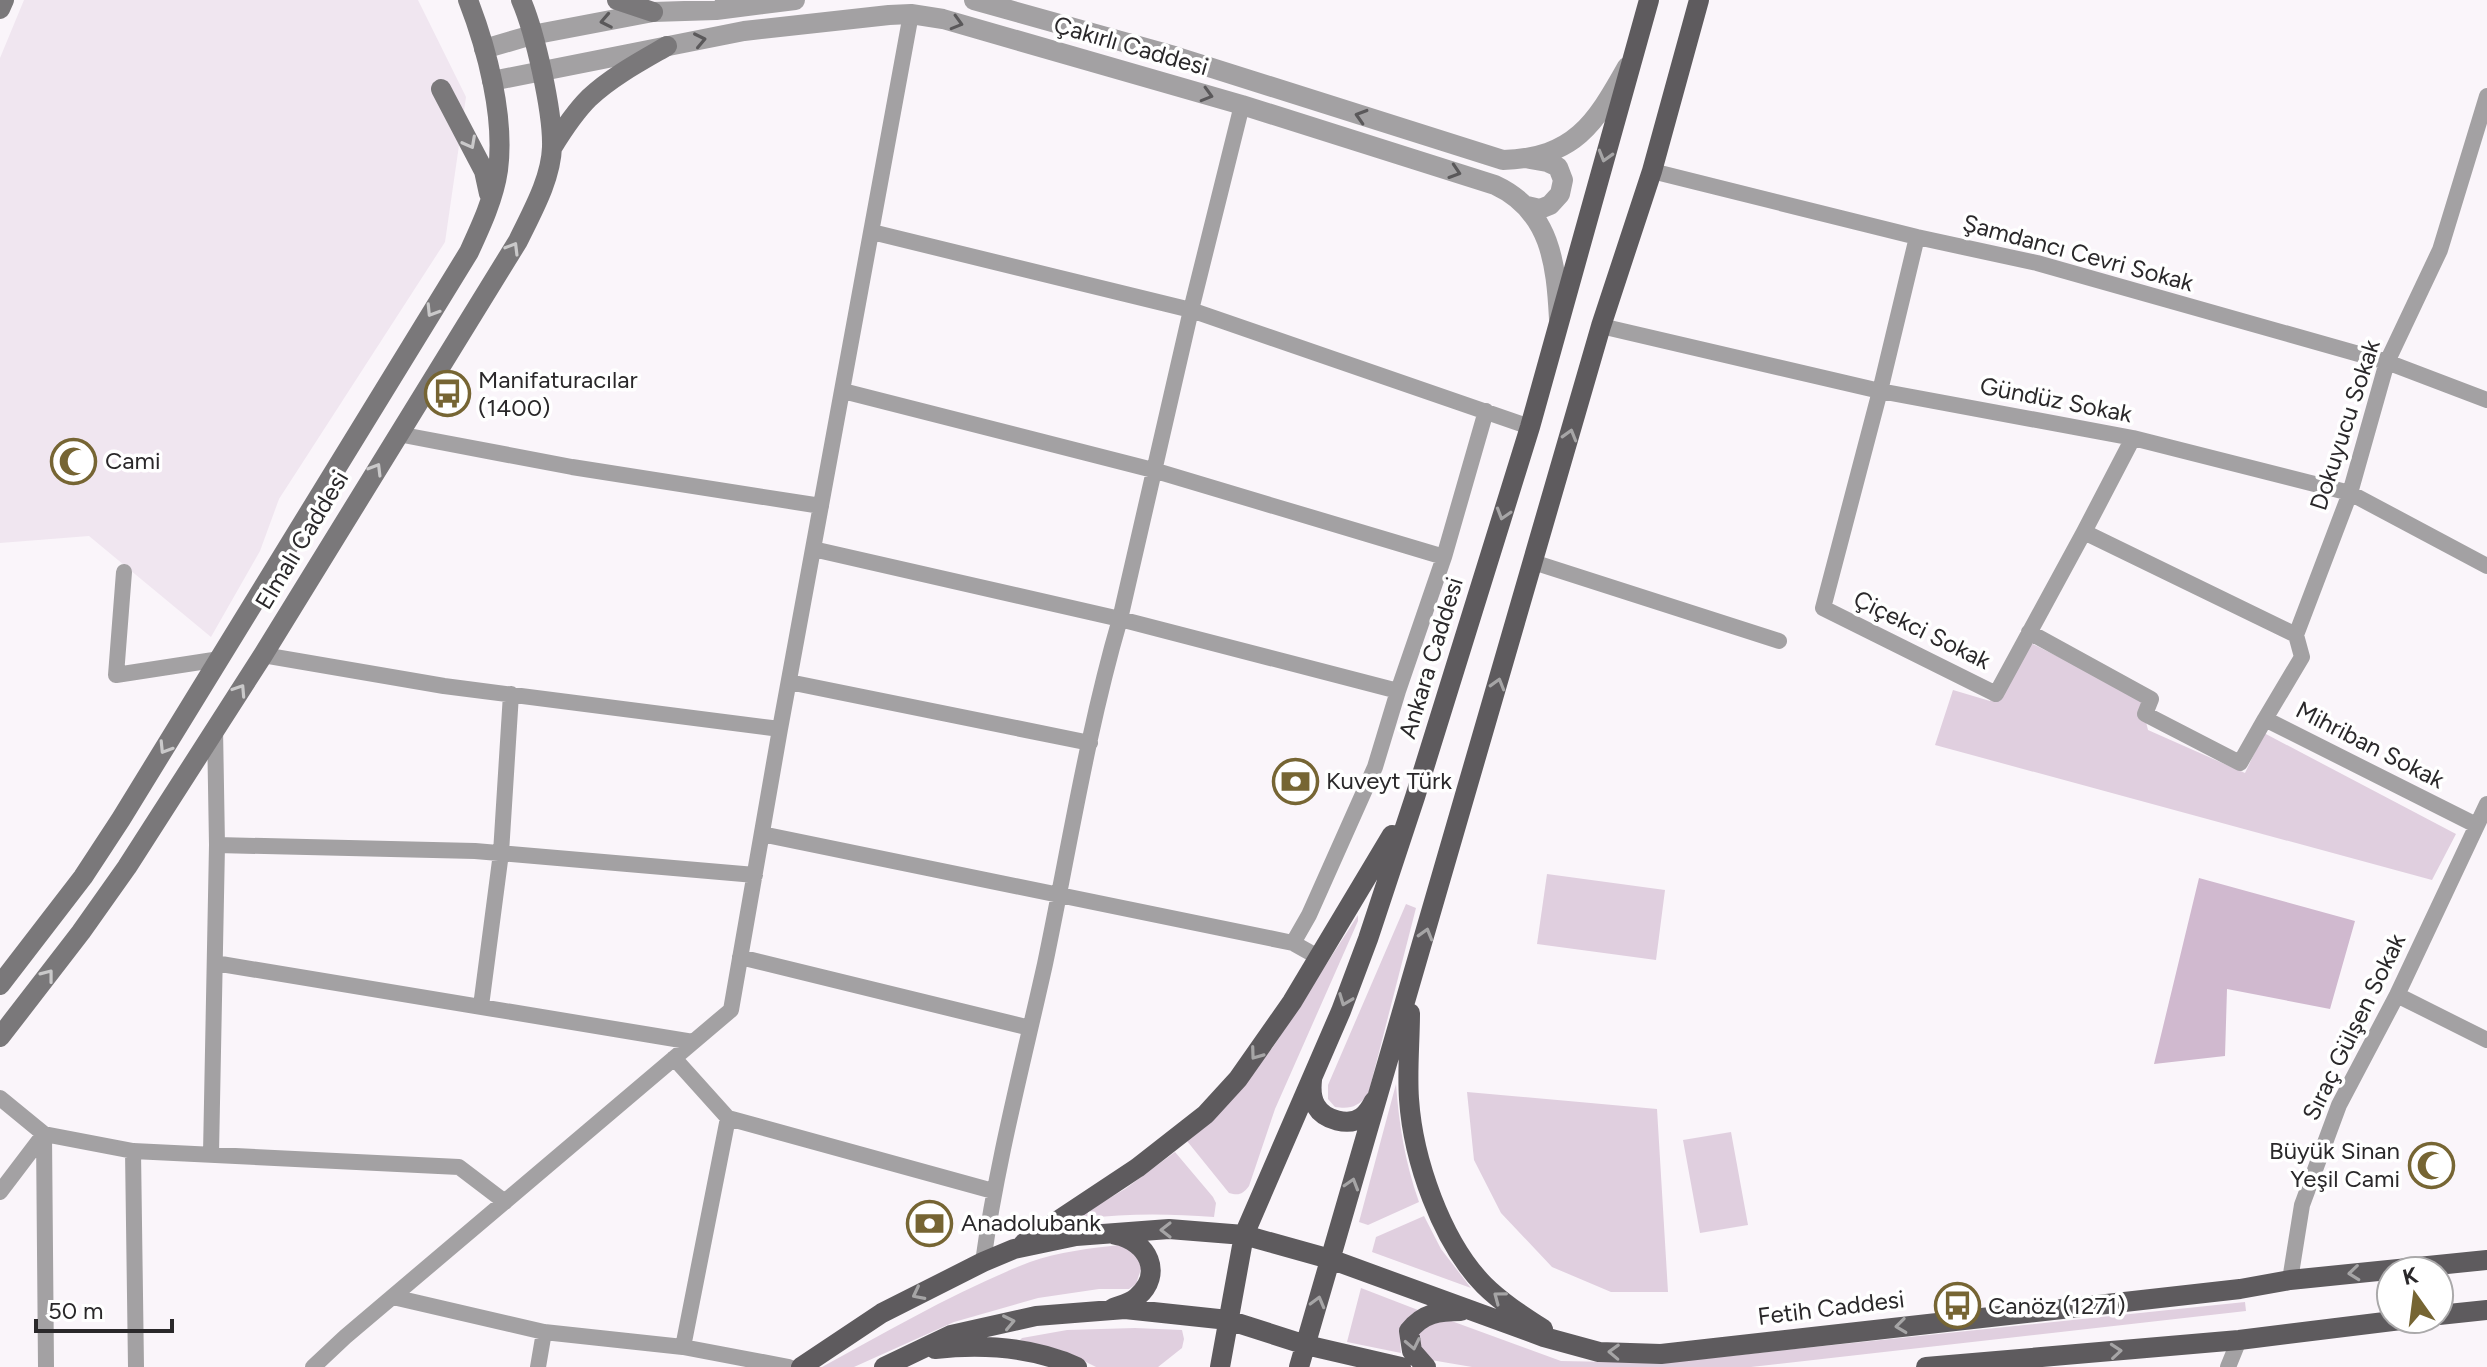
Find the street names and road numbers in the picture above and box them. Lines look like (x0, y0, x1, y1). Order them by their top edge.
street label: Çakırlı Caddesi (1051, 10, 1212, 81)
street label: Şamdancı Cevri Sokak (1960, 208, 2197, 297)
street label: Dokuyucu Sokak (2303, 336, 2386, 514)
street label: Gündüz Sokak (1978, 371, 2135, 429)
street label: Elmalı Caddesi (249, 465, 354, 614)
street label: Ankara Caddesi (1392, 574, 1469, 742)
street label: Çiçekci Sokak (1849, 584, 1996, 675)
street label: Mihriban Sokak (2291, 695, 2450, 795)
street label: Sıraç Gülşen Sokak (2296, 928, 2411, 1125)
street label: Fetih Caddesi (1756, 1284, 1906, 1331)

